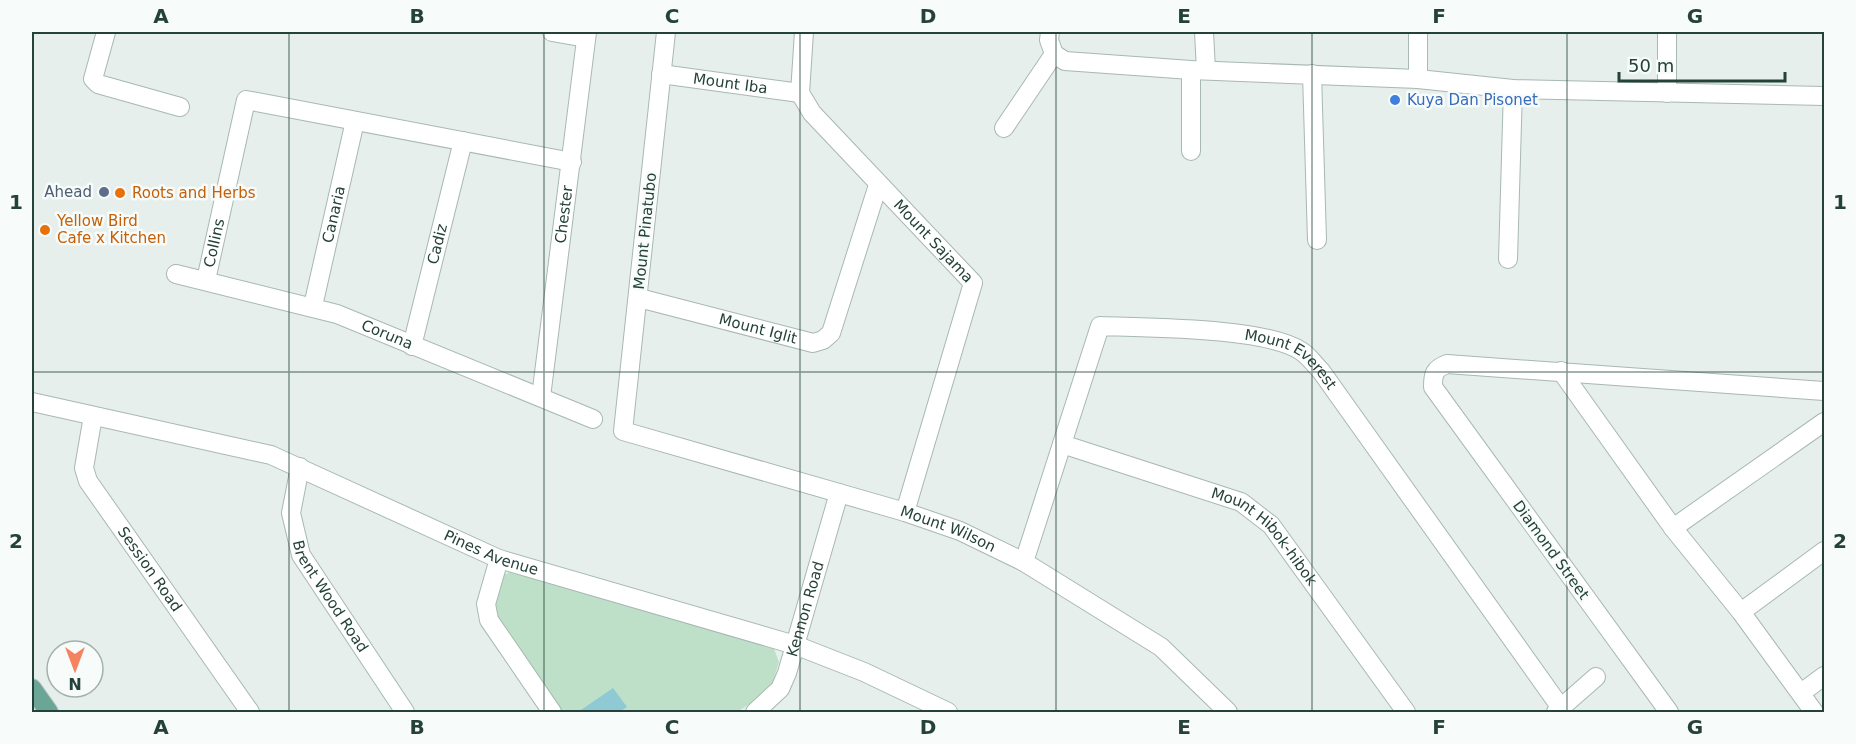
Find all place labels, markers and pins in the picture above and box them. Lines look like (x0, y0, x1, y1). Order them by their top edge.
place label: Kuya Dan Pisonet (1407, 91, 1538, 109)
marker: Kuya Dan Pisonet (1388, 93, 1402, 107)
place label: Ahead (44, 183, 92, 201)
place label: Roots and Herbs (132, 184, 256, 202)
marker: Ahead (97, 185, 111, 199)
marker: Roots and Herbs (113, 186, 127, 200)
place label: Yellow Bird Cafe x Kitchen (56, 212, 166, 247)
marker: Yellow Bird Cafe x Kitchen (38, 223, 52, 237)

